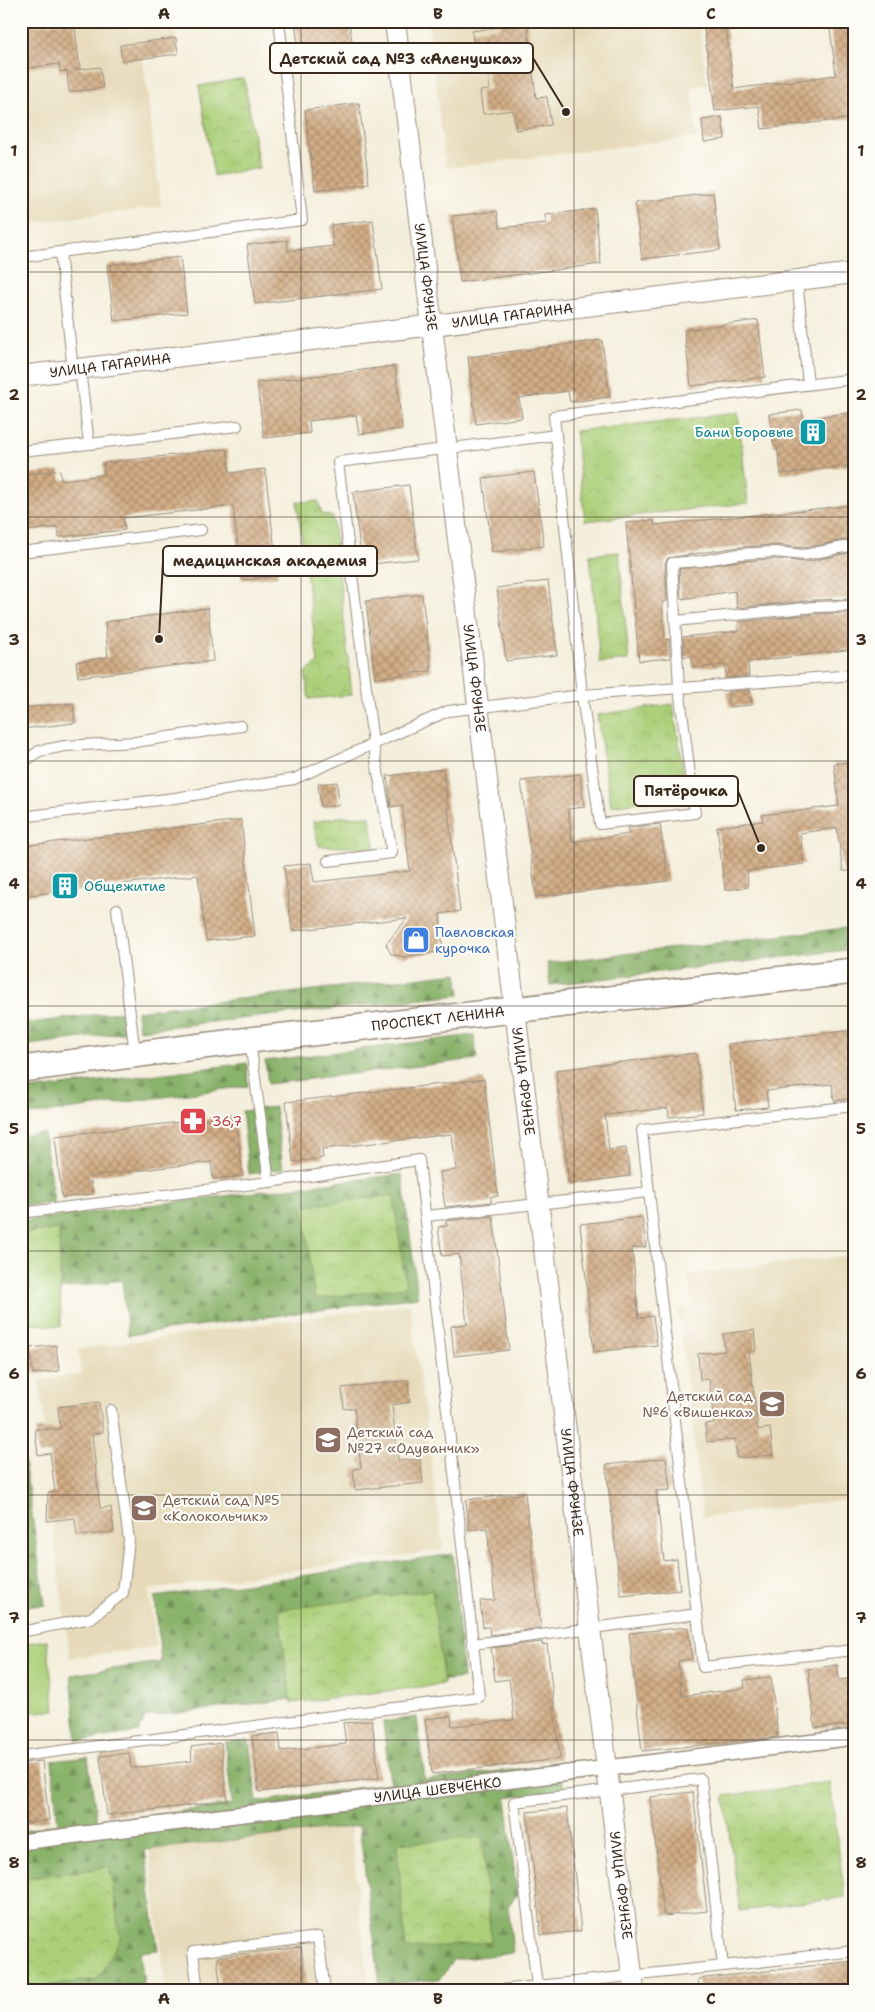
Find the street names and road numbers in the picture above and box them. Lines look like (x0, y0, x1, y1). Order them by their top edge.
street label: УЛИЦА ФРУНЗЕ (411, 222, 442, 332)
street label: УЛИЦА ГАГАРИНА (450, 299, 574, 332)
street label: УЛИЦА ГАГАРИНА (48, 349, 172, 381)
street label: УЛИЦА ФРУНЗЕ (459, 623, 490, 734)
street label: ПРОСПЕКТ ЛЕНИНА (370, 1002, 505, 1035)
street label: УЛИЦА ФРУНЗЕ (508, 1026, 539, 1137)
street label: УЛИЦА ФРУНЗЕ (557, 1427, 588, 1538)
street label: УЛИЦА ШЕВЧЕНКО (373, 1773, 503, 1806)
street label: УЛИЦА ФРУНЗЕ (606, 1830, 637, 1941)

